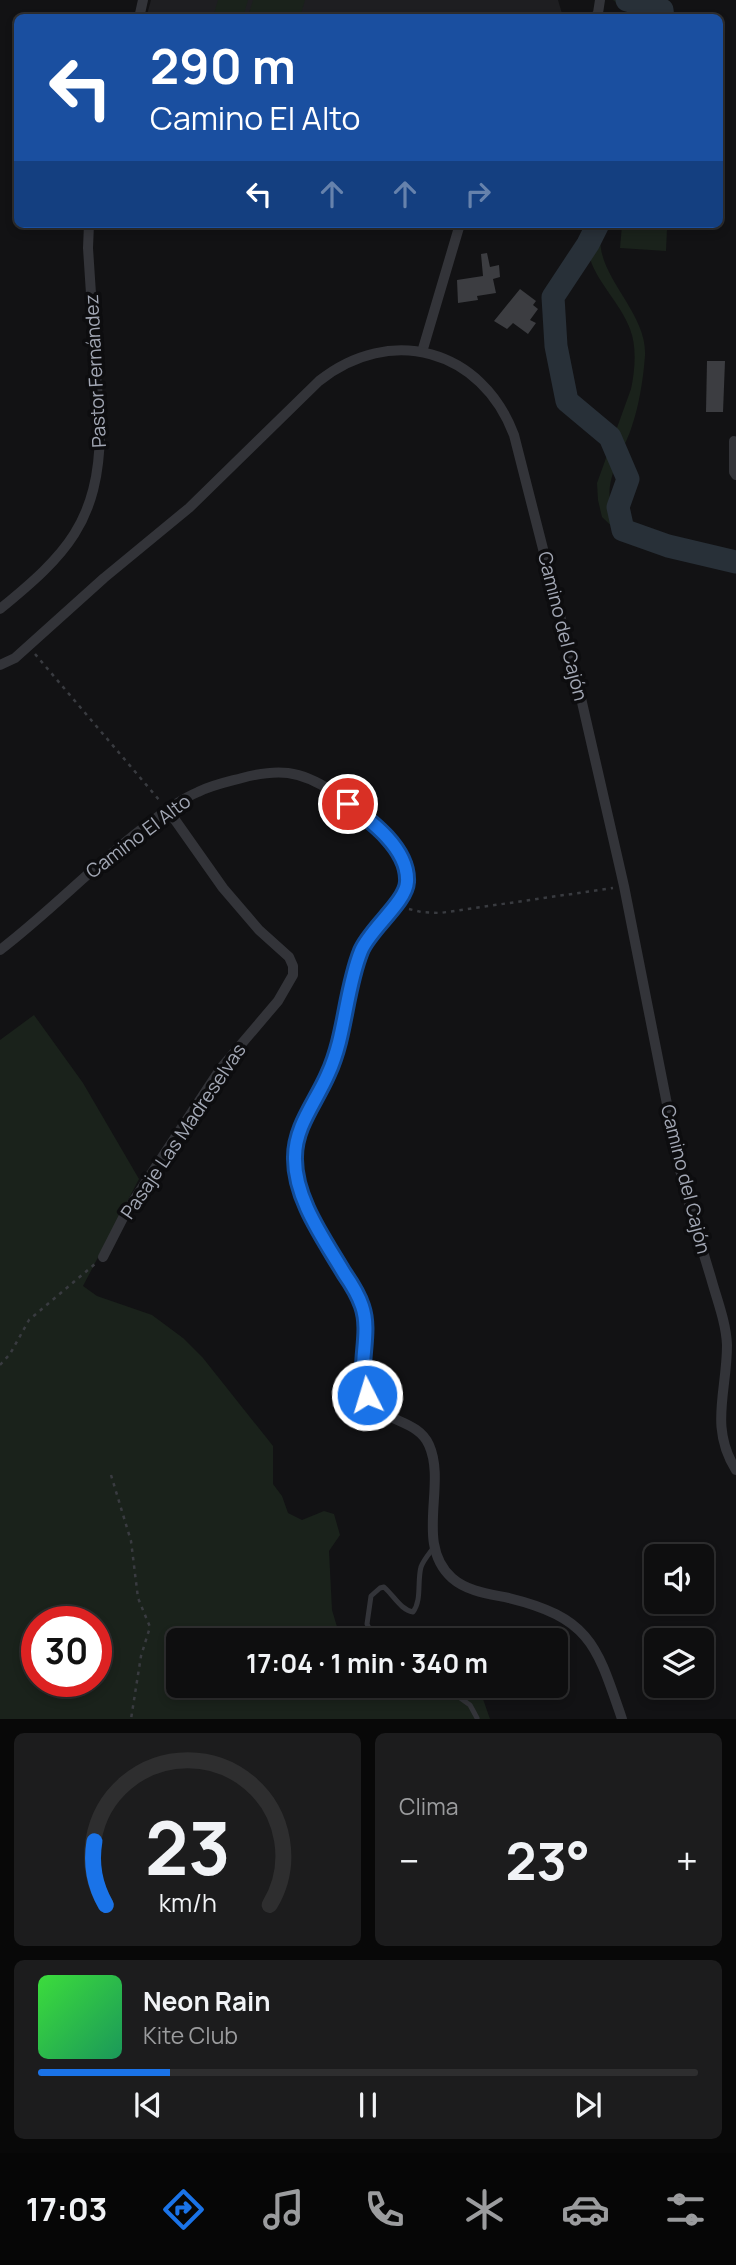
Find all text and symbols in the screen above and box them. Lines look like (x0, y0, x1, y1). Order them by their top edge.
text: 290 m (150, 32, 296, 99)
icon: left (35, 42, 126, 133)
text: Camino El Alto (150, 96, 360, 140)
icon: left (240, 175, 278, 213)
icon: ahead (313, 175, 351, 213)
icon: ahead (386, 175, 424, 213)
icon: right (459, 175, 497, 213)
street label: Pastor Fernández (78, 294, 112, 448)
street label: Camino del Cajón (532, 549, 594, 703)
pin (318, 774, 378, 834)
icon: arrive (329, 785, 367, 823)
street label: Camino El Alto (80, 788, 196, 884)
street label: Pasaje Las Madreselvas (114, 1038, 252, 1224)
street label: Camino del Cajón (655, 1102, 717, 1256)
position arrow (330, 1358, 404, 1432)
map controls (644, 1544, 714, 1698)
button: sound (644, 1544, 714, 1614)
speed limit sign: 30 (21, 1606, 112, 1697)
button: layers (644, 1628, 714, 1698)
text: 17:04 · 1 min · 340 m (246, 1645, 488, 1681)
text: Clima (399, 1790, 458, 1822)
text: 23 (145, 1798, 230, 1898)
text: 23° (506, 1825, 590, 1896)
text: − (399, 1834, 420, 1886)
text: + (676, 1834, 698, 1886)
text: km/h (158, 1885, 217, 1920)
text: Neon Rain (143, 1983, 271, 2019)
text: Kite Club (143, 2019, 238, 2051)
icon: previous (129, 2086, 167, 2124)
icon: pause (349, 2086, 387, 2124)
icon: next (569, 2086, 607, 2124)
icon: directions (159, 2185, 208, 2234)
icon: music (259, 2185, 308, 2234)
icon: phone (360, 2185, 409, 2234)
icon: climate (460, 2185, 509, 2234)
icon: car (561, 2185, 610, 2234)
icon: filters (661, 2185, 710, 2234)
text: 17:03 (26, 2187, 107, 2231)

